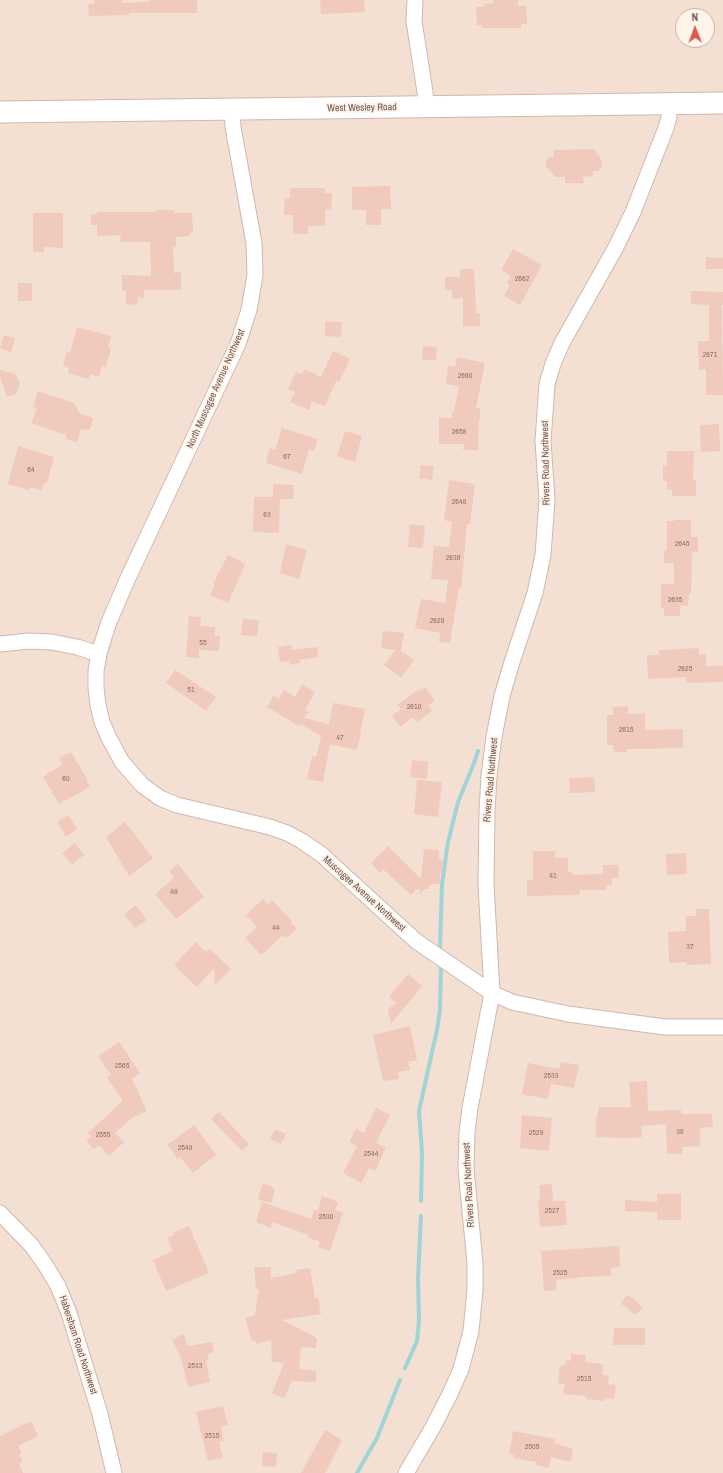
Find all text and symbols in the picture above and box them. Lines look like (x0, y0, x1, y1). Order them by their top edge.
north arrow (675, 8, 715, 48)
text: N (691, 10, 698, 24)
street label: West Wesley Road (327, 101, 397, 115)
house number: 2662 (515, 274, 529, 284)
street label: North Muscogee Avenue Northwest (184, 327, 248, 451)
house number: 2671 (703, 350, 717, 360)
house number: 2660 (458, 371, 472, 381)
street label: Rivers Road Northwest (539, 421, 553, 505)
house number: 2658 (452, 427, 466, 437)
house number: 67 (283, 452, 291, 462)
house number: 64 (27, 465, 35, 475)
house number: 2648 (452, 497, 466, 507)
house number: 63 (263, 510, 271, 520)
house number: 2645 (675, 539, 689, 549)
house number: 2638 (446, 553, 460, 563)
house number: 2635 (668, 595, 682, 605)
house number: 2628 (430, 616, 444, 626)
house number: 55 (199, 638, 207, 648)
house number: 2625 (678, 664, 692, 674)
house number: 51 (187, 685, 195, 695)
house number: 2610 (407, 702, 421, 712)
house number: 2615 (619, 725, 633, 735)
house number: 47 (336, 733, 344, 743)
street label: Rivers Road Northwest (481, 737, 501, 823)
house number: 60 (62, 774, 70, 784)
street label: Muscogee Avenue Northwest (320, 854, 408, 934)
house number: 41 (549, 871, 557, 881)
house number: 48 (170, 887, 178, 897)
house number: 44 (272, 923, 280, 933)
house number: 37 (686, 942, 694, 952)
house number: 2565 (115, 1061, 129, 1071)
house number: 2533 (544, 1071, 558, 1081)
house number: 38 (676, 1127, 684, 1137)
house number: 2529 (529, 1128, 543, 1138)
house number: 2555 (96, 1130, 110, 1140)
street label: Rivers Road Northwest (461, 1142, 477, 1228)
house number: 2549 (178, 1143, 192, 1153)
house number: 2544 (364, 1149, 378, 1159)
house number: 2527 (545, 1206, 559, 1216)
house number: 2530 (319, 1212, 333, 1222)
house number: 2525 (553, 1268, 567, 1278)
street label: Habersham Road Northwest (56, 1294, 100, 1396)
house number: 2533 (188, 1361, 202, 1371)
house number: 2515 (577, 1374, 591, 1384)
house number: 2515 (205, 1431, 219, 1441)
house number: 2505 (525, 1442, 539, 1452)

